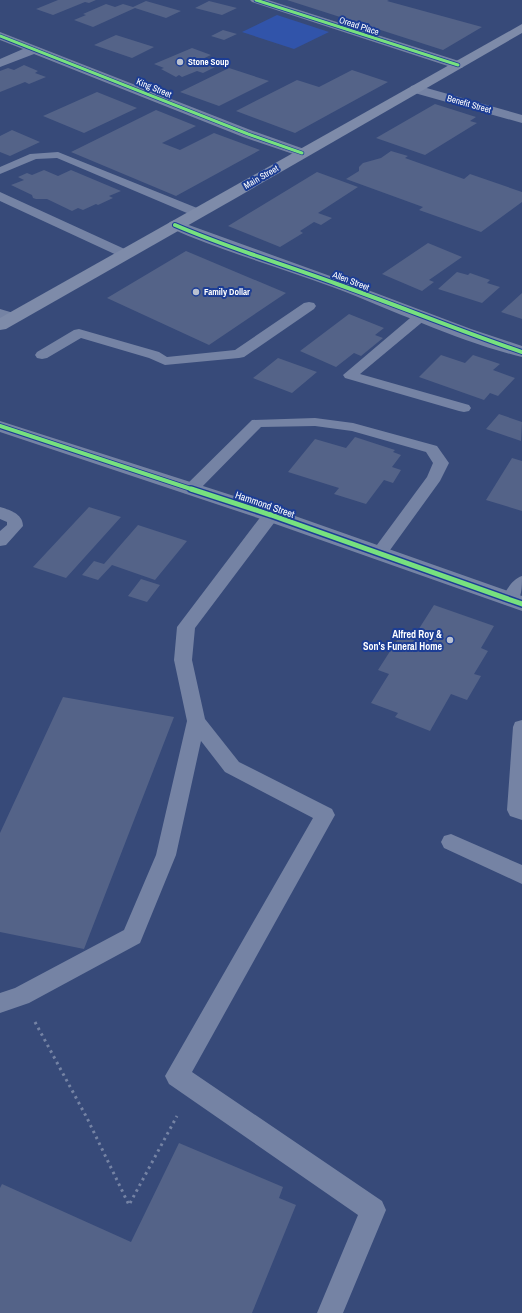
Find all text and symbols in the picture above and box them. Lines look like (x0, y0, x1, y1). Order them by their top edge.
street label: Oread Place (338, 14, 380, 38)
place label: Stone Soup (188, 56, 229, 68)
marker: Stone Soup (175, 57, 185, 67)
street label: King Street (135, 76, 173, 100)
street label: Benefit Street (446, 92, 492, 116)
street label: Main Street (241, 162, 281, 192)
street label: Allen Street (330, 268, 371, 293)
place label: Family Dollar (204, 286, 250, 298)
marker: Family Dollar (191, 287, 201, 297)
street label: Hammond Street (233, 488, 297, 521)
place label: Alfred Roy & Son's Funeral Home (363, 628, 442, 653)
marker: Alfred Roy & Son's Funeral Home (445, 635, 455, 645)

